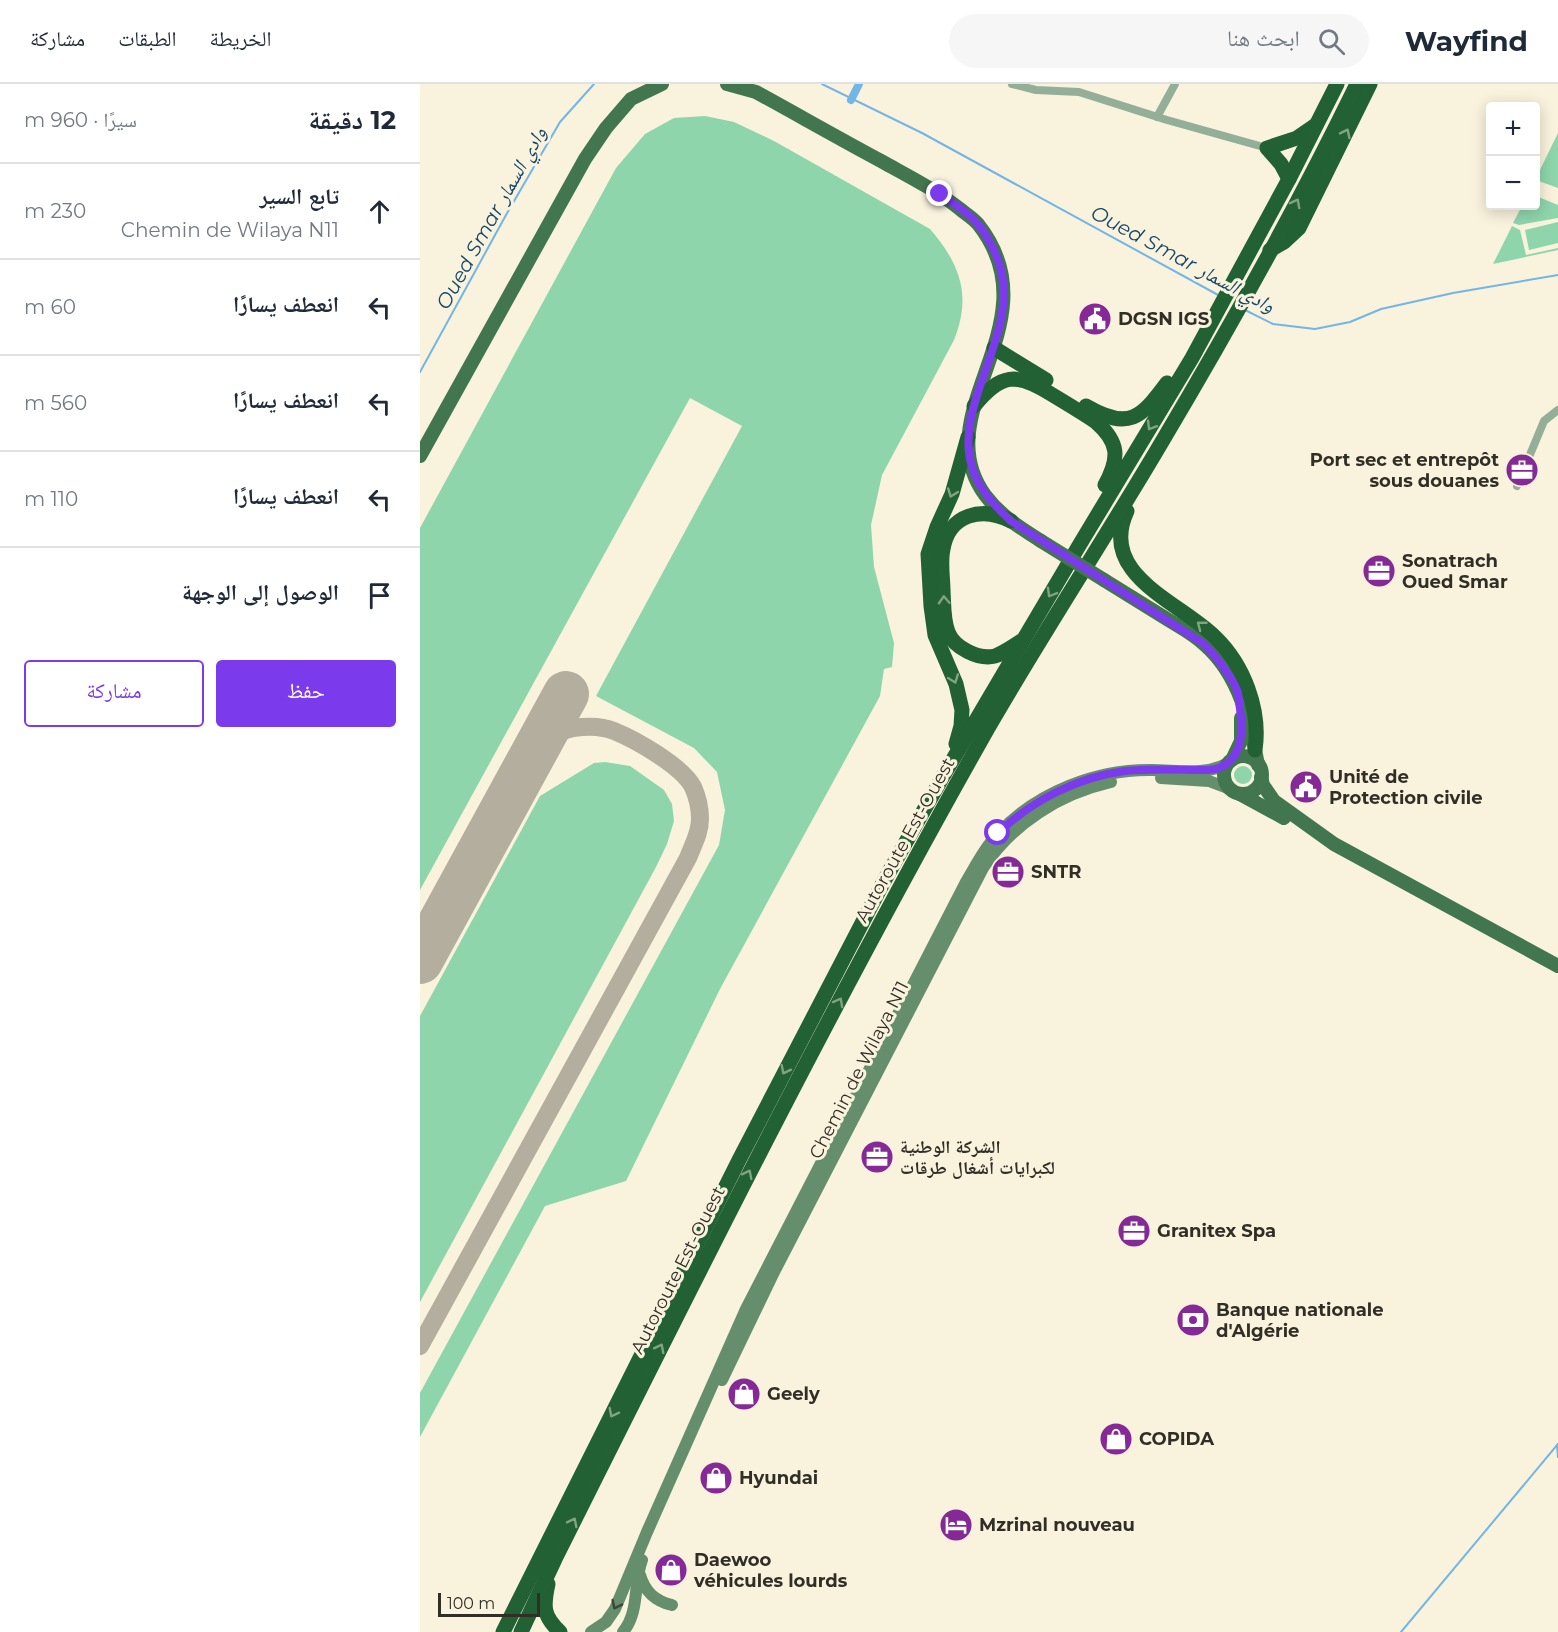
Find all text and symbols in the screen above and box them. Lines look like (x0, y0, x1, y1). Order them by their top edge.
search box (949, 14, 1369, 68)
text: Wayfind (1405, 24, 1528, 58)
text: ابحث هنا (1227, 25, 1300, 52)
icon: search (1315, 25, 1348, 58)
text: مشاركة (30, 26, 85, 51)
text: الطبقات (118, 26, 177, 51)
text: الخريطة (210, 26, 271, 51)
map controls (1486, 102, 1540, 210)
button: + (1486, 102, 1540, 156)
text: 12 دقيقة (308, 104, 396, 136)
text: سيرًا · 960 m (24, 108, 137, 132)
water label: Oued Smar وادي السمار (431, 123, 555, 315)
one-way arrow (1339, 129, 1350, 140)
button: − (1486, 156, 1540, 210)
route end (926, 180, 952, 206)
text: تابع السير (259, 183, 339, 210)
icon: ahead (363, 195, 396, 228)
one-way arrow (1289, 198, 1300, 209)
text: 230 m (24, 199, 86, 223)
water label: Oued Smar وادي السمار (1085, 200, 1279, 321)
text: Chemin de Wilaya N11 (121, 218, 339, 242)
text: انعطف يسارًا (233, 291, 339, 318)
icon: left (363, 291, 396, 324)
text: 60 m (24, 295, 76, 319)
public building icon: DGSN IGS (1077, 301, 1113, 337)
place label: DGSN IGS (1118, 308, 1209, 330)
text: انعطف يسارًا (233, 387, 339, 414)
icon: left (363, 387, 396, 420)
text: 560 m (24, 391, 87, 415)
one-way arrow (1147, 420, 1159, 430)
place label: Port sec et entrepôt sous douanes (1310, 449, 1499, 492)
office icon: Port sec et entrepôt sous douanes (1504, 452, 1540, 488)
text: انعطف يسارًا (233, 483, 339, 510)
icon: left (363, 483, 396, 516)
text: 110 m (24, 487, 78, 511)
one-way arrow (947, 487, 960, 498)
place label: Sonatrach Oued Smar (1402, 550, 1508, 593)
office icon: Sonatrach Oued Smar (1361, 553, 1397, 589)
text: الوصول إلى الوجهة (182, 579, 339, 606)
icon: arrive (363, 579, 396, 612)
one-way arrow (1046, 587, 1058, 597)
one-way arrow (937, 595, 950, 604)
one-way arrow (1197, 622, 1208, 633)
button: مشاركة (24, 660, 204, 727)
button: حفظ (216, 660, 396, 727)
one-way arrow (946, 673, 959, 684)
street label: Autoroute Est-Ouest (851, 754, 959, 926)
place label: Unité de Protection civile (1329, 766, 1483, 809)
public building icon: Unité de Protection civile (1288, 769, 1324, 805)
route start (984, 819, 1010, 845)
office icon: SNTR (990, 854, 1026, 890)
place label: SNTR (1031, 861, 1081, 883)
street label: Chemin de Wilaya N11 (805, 977, 913, 1163)
one-way arrow (832, 997, 843, 1008)
one-way arrow (781, 1064, 793, 1075)
place label: الشركة الوطنية لكبرايات أشغال طرقات (900, 1136, 1055, 1179)
office icon: الشركة الوطنية لكبرايات أشغال طرقات (859, 1139, 895, 1175)
one-way arrow (741, 1170, 752, 1180)
street label: Autoroute Est-Ouest (626, 1183, 730, 1357)
office icon: Granitex Spa (1116, 1213, 1152, 1249)
place label: Granitex Spa (1157, 1220, 1276, 1242)
place label: Banque nationale d'Algérie (1216, 1299, 1384, 1342)
bank icon: Banque nationale d'Algérie (1175, 1302, 1211, 1338)
one-way arrow (653, 1344, 665, 1355)
shop icon: Geely (726, 1376, 762, 1412)
place label: Geely (767, 1383, 820, 1405)
one-way arrow (608, 1407, 620, 1418)
shop icon: COPIDA (1098, 1421, 1134, 1457)
place label: COPIDA (1139, 1428, 1214, 1450)
shop icon: Hyundai (698, 1460, 734, 1496)
place label: Hyundai (739, 1467, 818, 1489)
hotel icon: Mzrinal nouveau (938, 1507, 974, 1543)
place label: Mzrinal nouveau (979, 1514, 1135, 1536)
one-way arrow (566, 1518, 577, 1529)
place label: Daewoo véhicules lourds (693, 1549, 848, 1592)
shop icon: Daewoo véhicules lourds (653, 1552, 689, 1588)
scale bar (438, 1590, 540, 1618)
text: 100 m (447, 1594, 495, 1613)
one-way arrow (612, 1599, 624, 1610)

